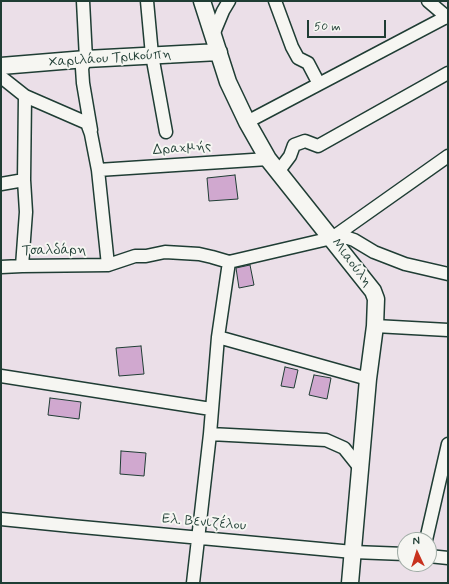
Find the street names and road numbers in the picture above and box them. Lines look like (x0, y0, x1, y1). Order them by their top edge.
street label: Χαριλάου Τρικούπη (48, 46, 172, 72)
street label: Δραχμής (152, 139, 212, 159)
street label: Μιαούλη (327, 235, 375, 291)
street label: Τσαλδάρη (22, 242, 86, 260)
street label: Ελ. Βενιζέλου (161, 511, 247, 535)

